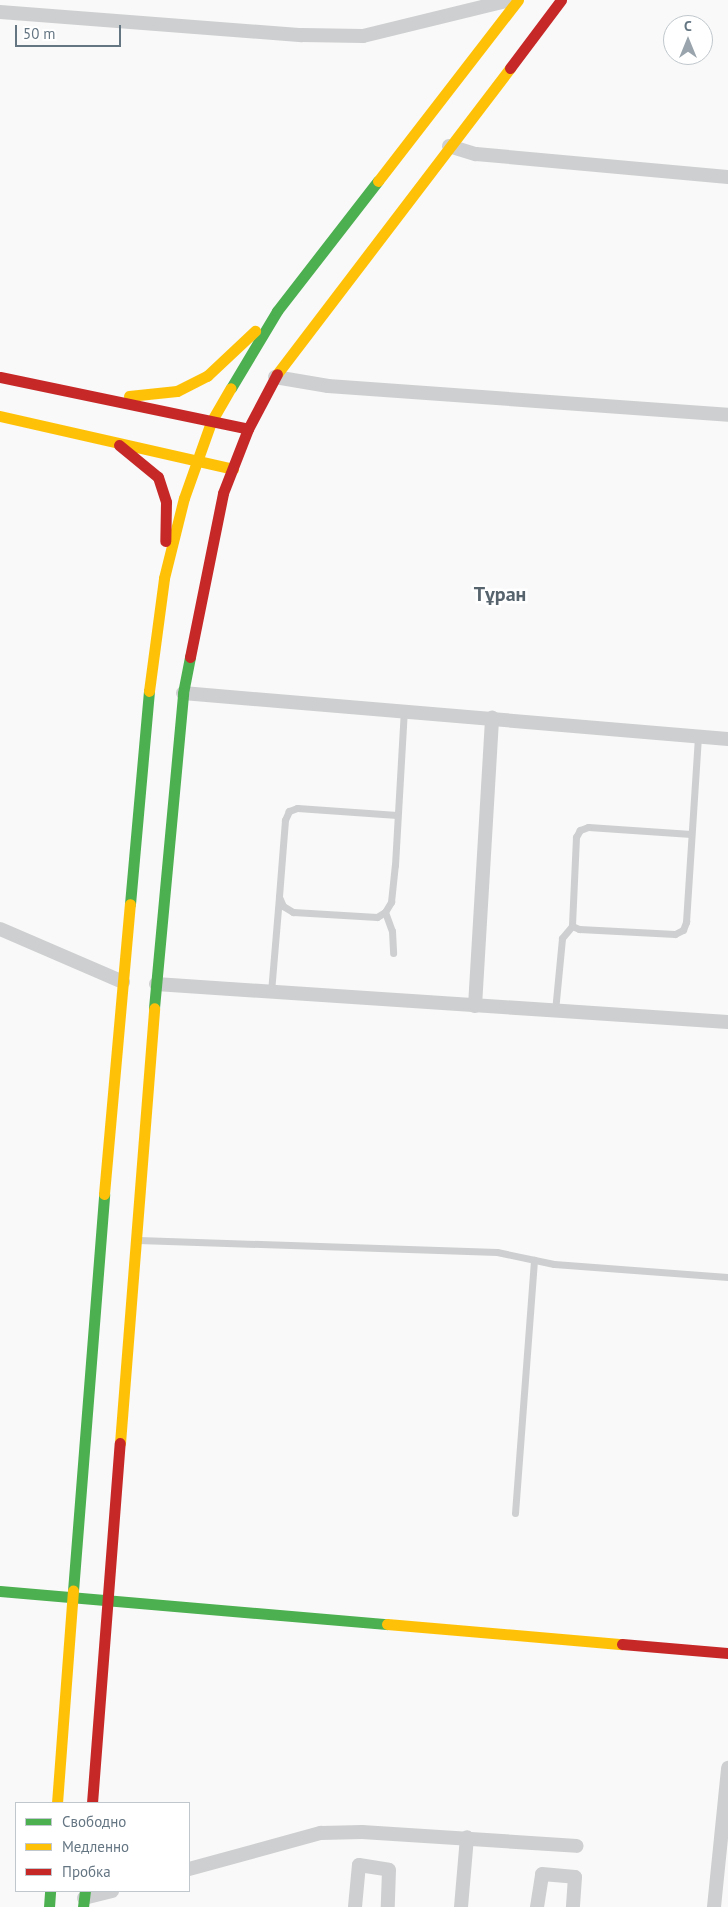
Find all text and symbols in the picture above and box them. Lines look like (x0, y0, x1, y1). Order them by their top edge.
scale bar (18, 15, 124, 47)
north arrow (663, 15, 713, 65)
text: С (684, 17, 692, 35)
text: 50 m (23, 24, 56, 43)
district label: Тұран (474, 582, 526, 606)
legend (15, 1802, 190, 1892)
text: Свободно (62, 1812, 126, 1831)
text: Медленно (62, 1837, 129, 1856)
text: Пробка (62, 1862, 111, 1881)

